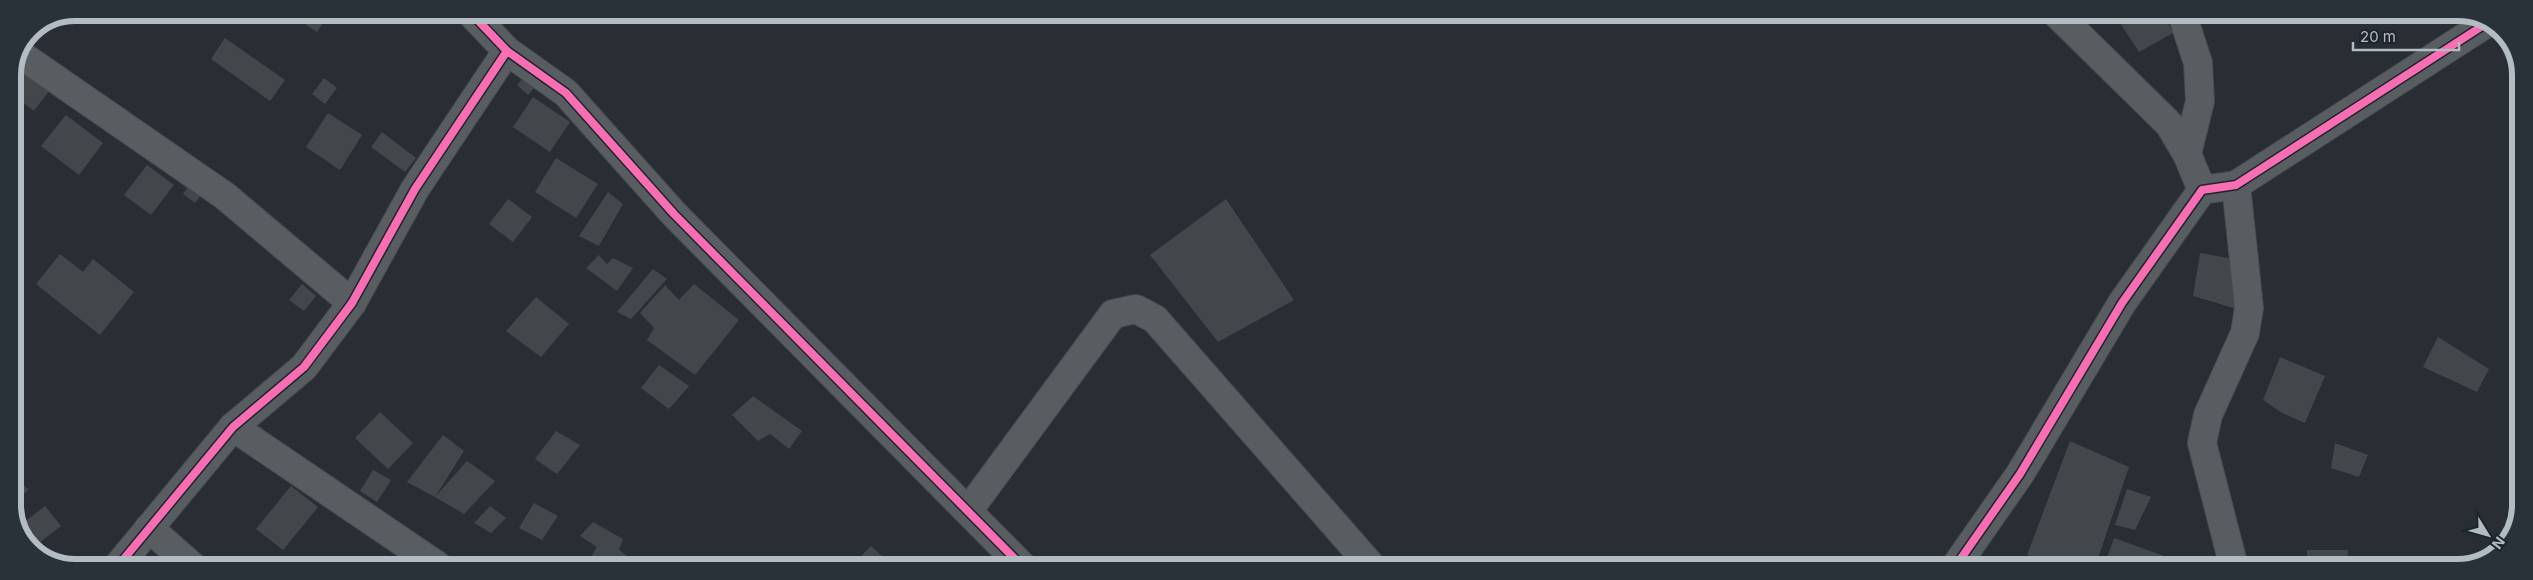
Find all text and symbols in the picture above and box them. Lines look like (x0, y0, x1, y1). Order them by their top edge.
scale bar (2353, 20, 2459, 52)
text: 20 m (2360, 27, 2396, 46)
north arrow (2463, 510, 2513, 560)
text: N (2489, 534, 2509, 553)

